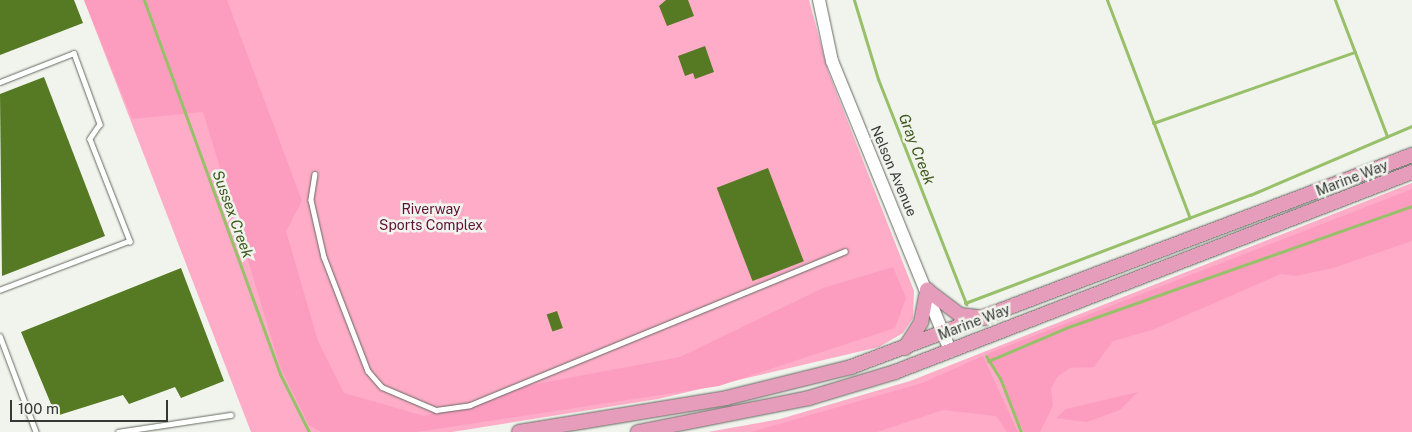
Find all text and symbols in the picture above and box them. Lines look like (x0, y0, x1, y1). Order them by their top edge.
water label: Gray Creek (895, 111, 939, 187)
street label: Nelson Avenue (867, 123, 921, 219)
street label: Marine Way (1313, 156, 1391, 200)
water label: Sussex Creek (209, 168, 257, 260)
park label: Riverway Sports Complex (379, 201, 483, 233)
street label: Marine Way (935, 300, 1013, 344)
scale bar (12, 390, 170, 422)
text: 100 m (18, 400, 59, 417)

